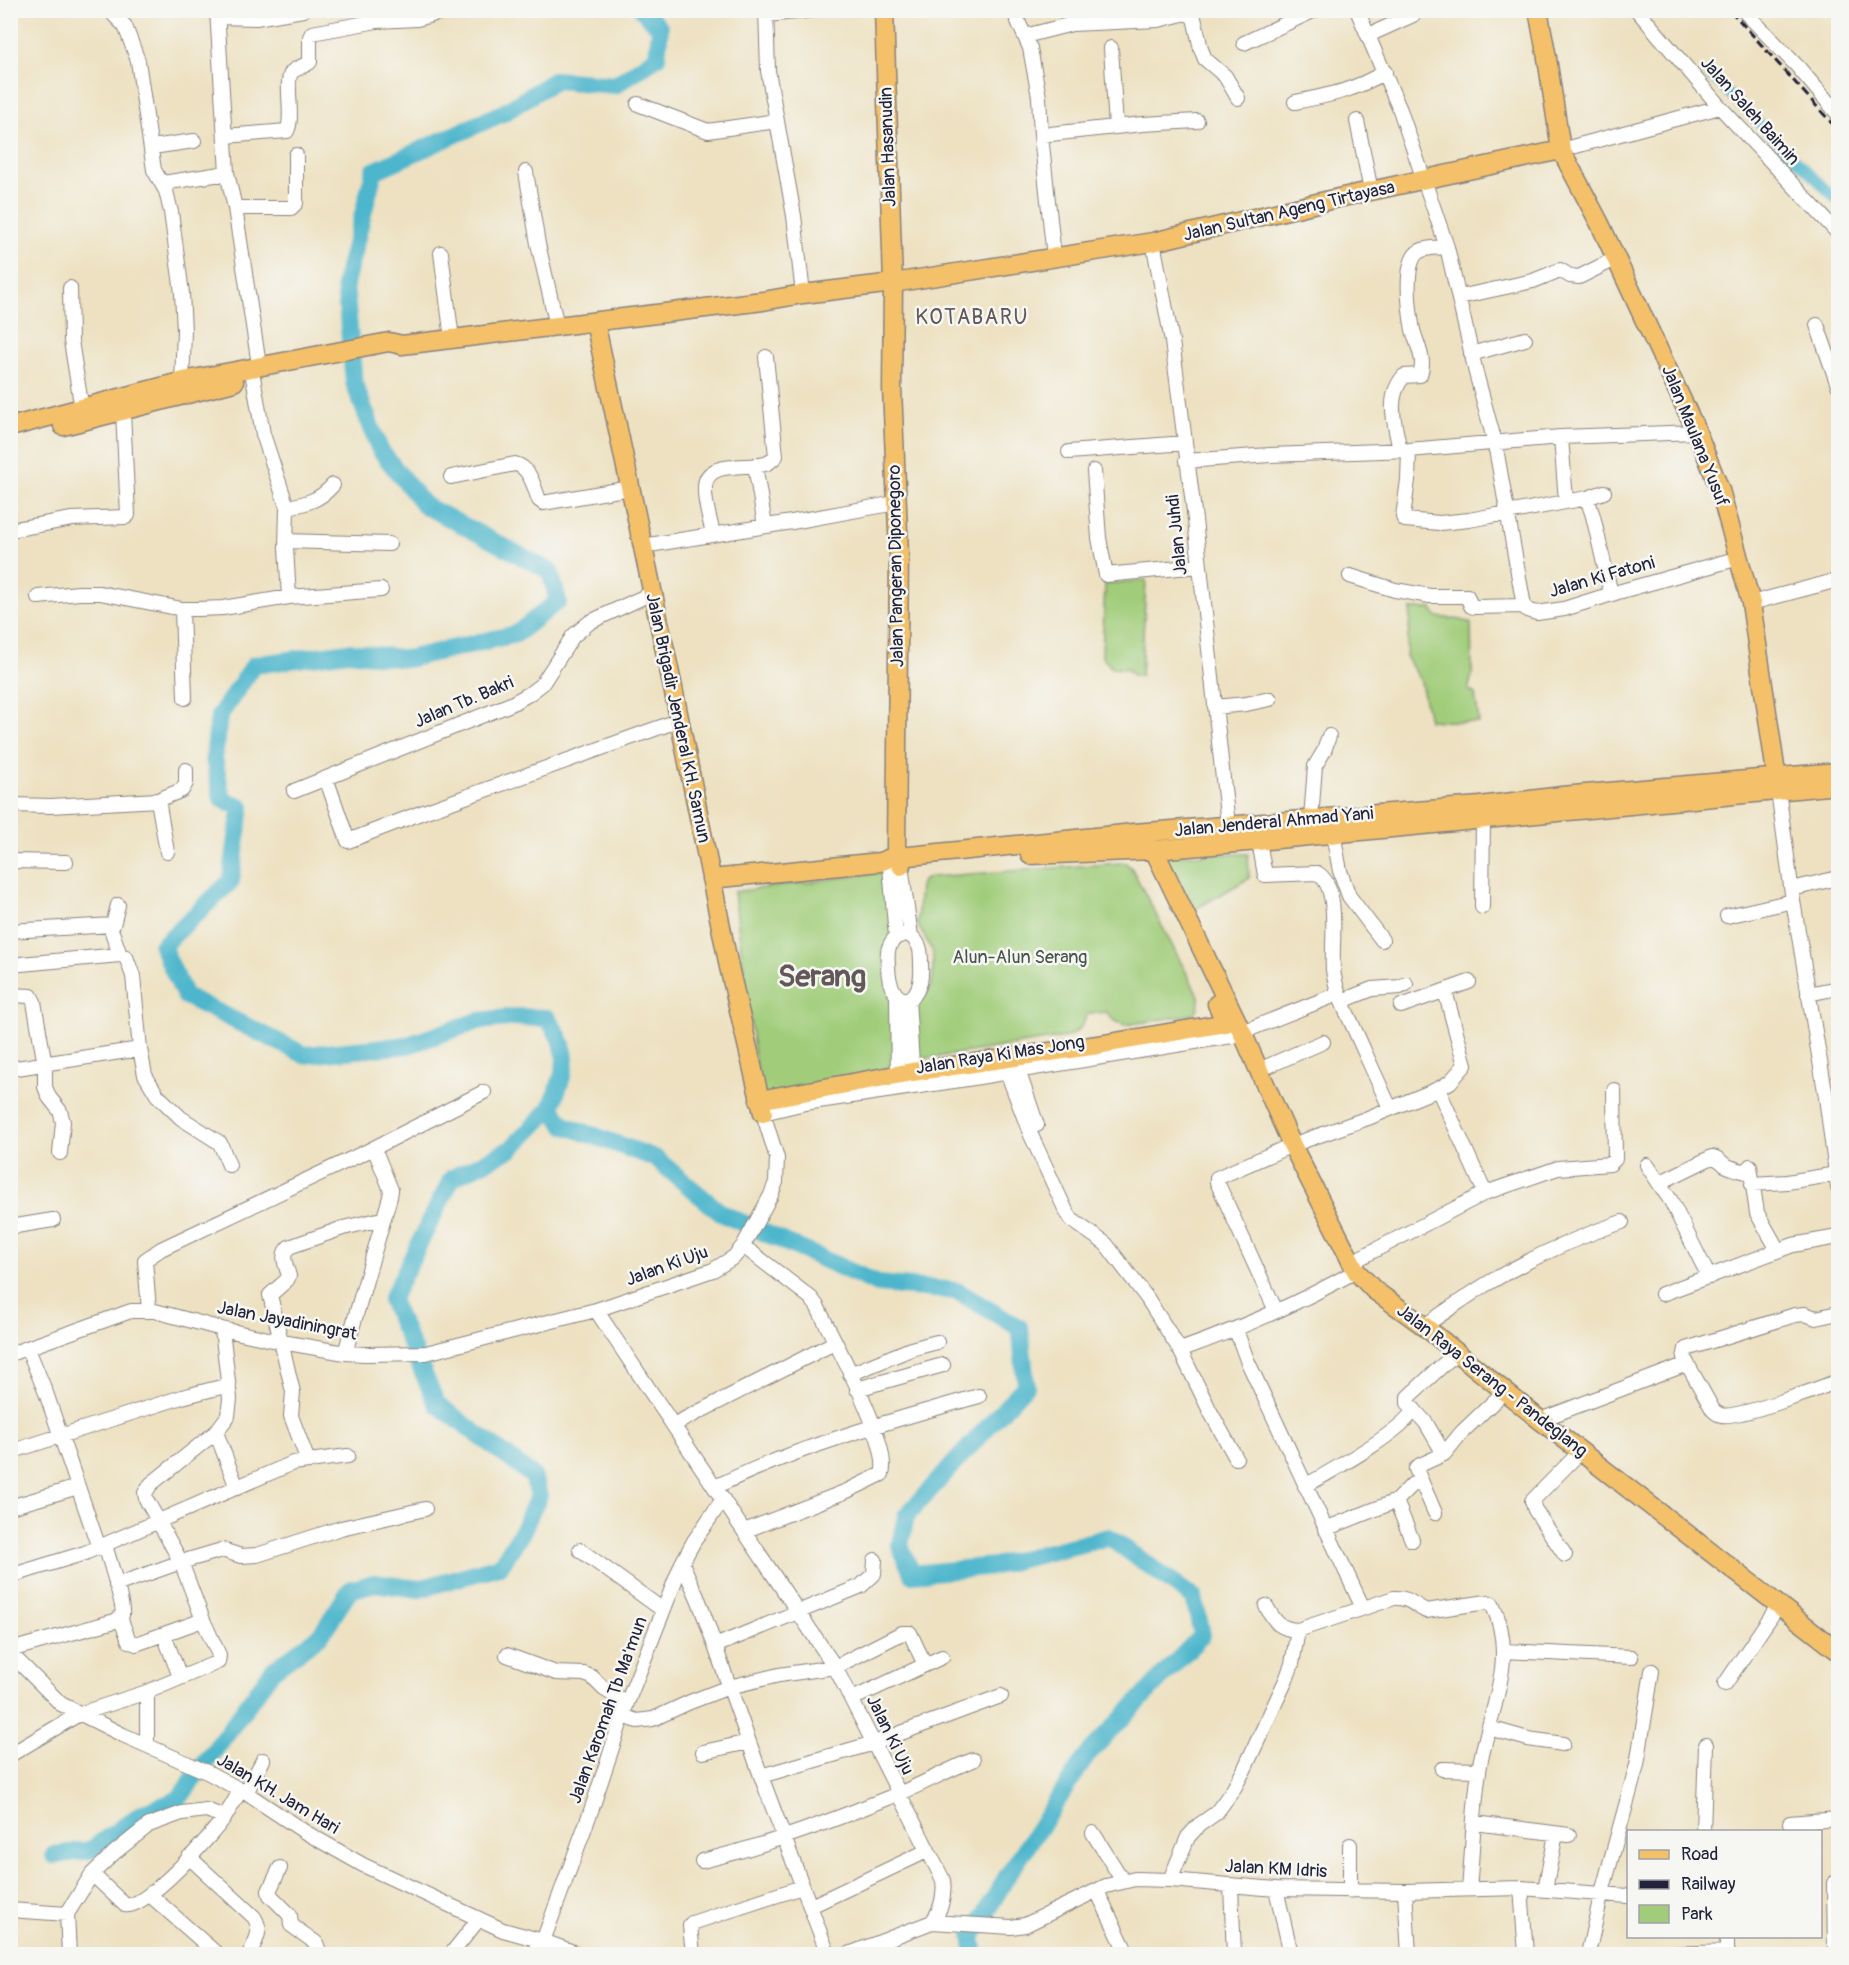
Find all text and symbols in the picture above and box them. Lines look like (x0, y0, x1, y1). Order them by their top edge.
street label: Jalan Saleh Baimin (1695, 52, 1805, 170)
street label: Jalan Hasanudin (874, 87, 902, 207)
street label: Jalan Sultan Ageng Tirtayasa (1181, 175, 1397, 247)
district label: KOTABARU (915, 304, 1029, 331)
street label: Jalan Maulana Yusuf (1656, 362, 1734, 511)
street label: Jalan Pangeran Diponegoro (883, 464, 909, 668)
street label: Jalan Juhdi (1161, 493, 1193, 577)
street label: Jalan Ki Fatoni (1546, 551, 1658, 603)
street label: Jalan Brigadir Jenderal KH. Samun (640, 591, 716, 845)
street label: Jalan Tb. Bakri (411, 671, 517, 733)
street label: Jalan Jenderal Ahmad Yani (1174, 802, 1374, 842)
park label: Alun-Alun Serang (953, 946, 1087, 969)
district label: Serang (778, 958, 866, 995)
street label: Jalan Raya Ki Mas Jong (914, 1030, 1086, 1080)
street label: Jalan Ki Uju (623, 1241, 711, 1291)
street label: Jalan Jayadiningrat (215, 1296, 360, 1346)
street label: Jalan Raya Serang - Pandeglang (1392, 1299, 1592, 1463)
street label: Jalan Karomah Tb Ma'mun (563, 1613, 653, 1807)
street label: Jalan Ki Uju (861, 1691, 919, 1779)
street label: Jalan KH. Jam Hari (212, 1748, 344, 1840)
legend (1627, 1830, 1822, 1938)
text: Road (1681, 1843, 1718, 1866)
street label: Jalan KM Idris (1224, 1855, 1328, 1883)
text: Railway (1681, 1873, 1736, 1896)
text: Park (1681, 1903, 1713, 1926)

